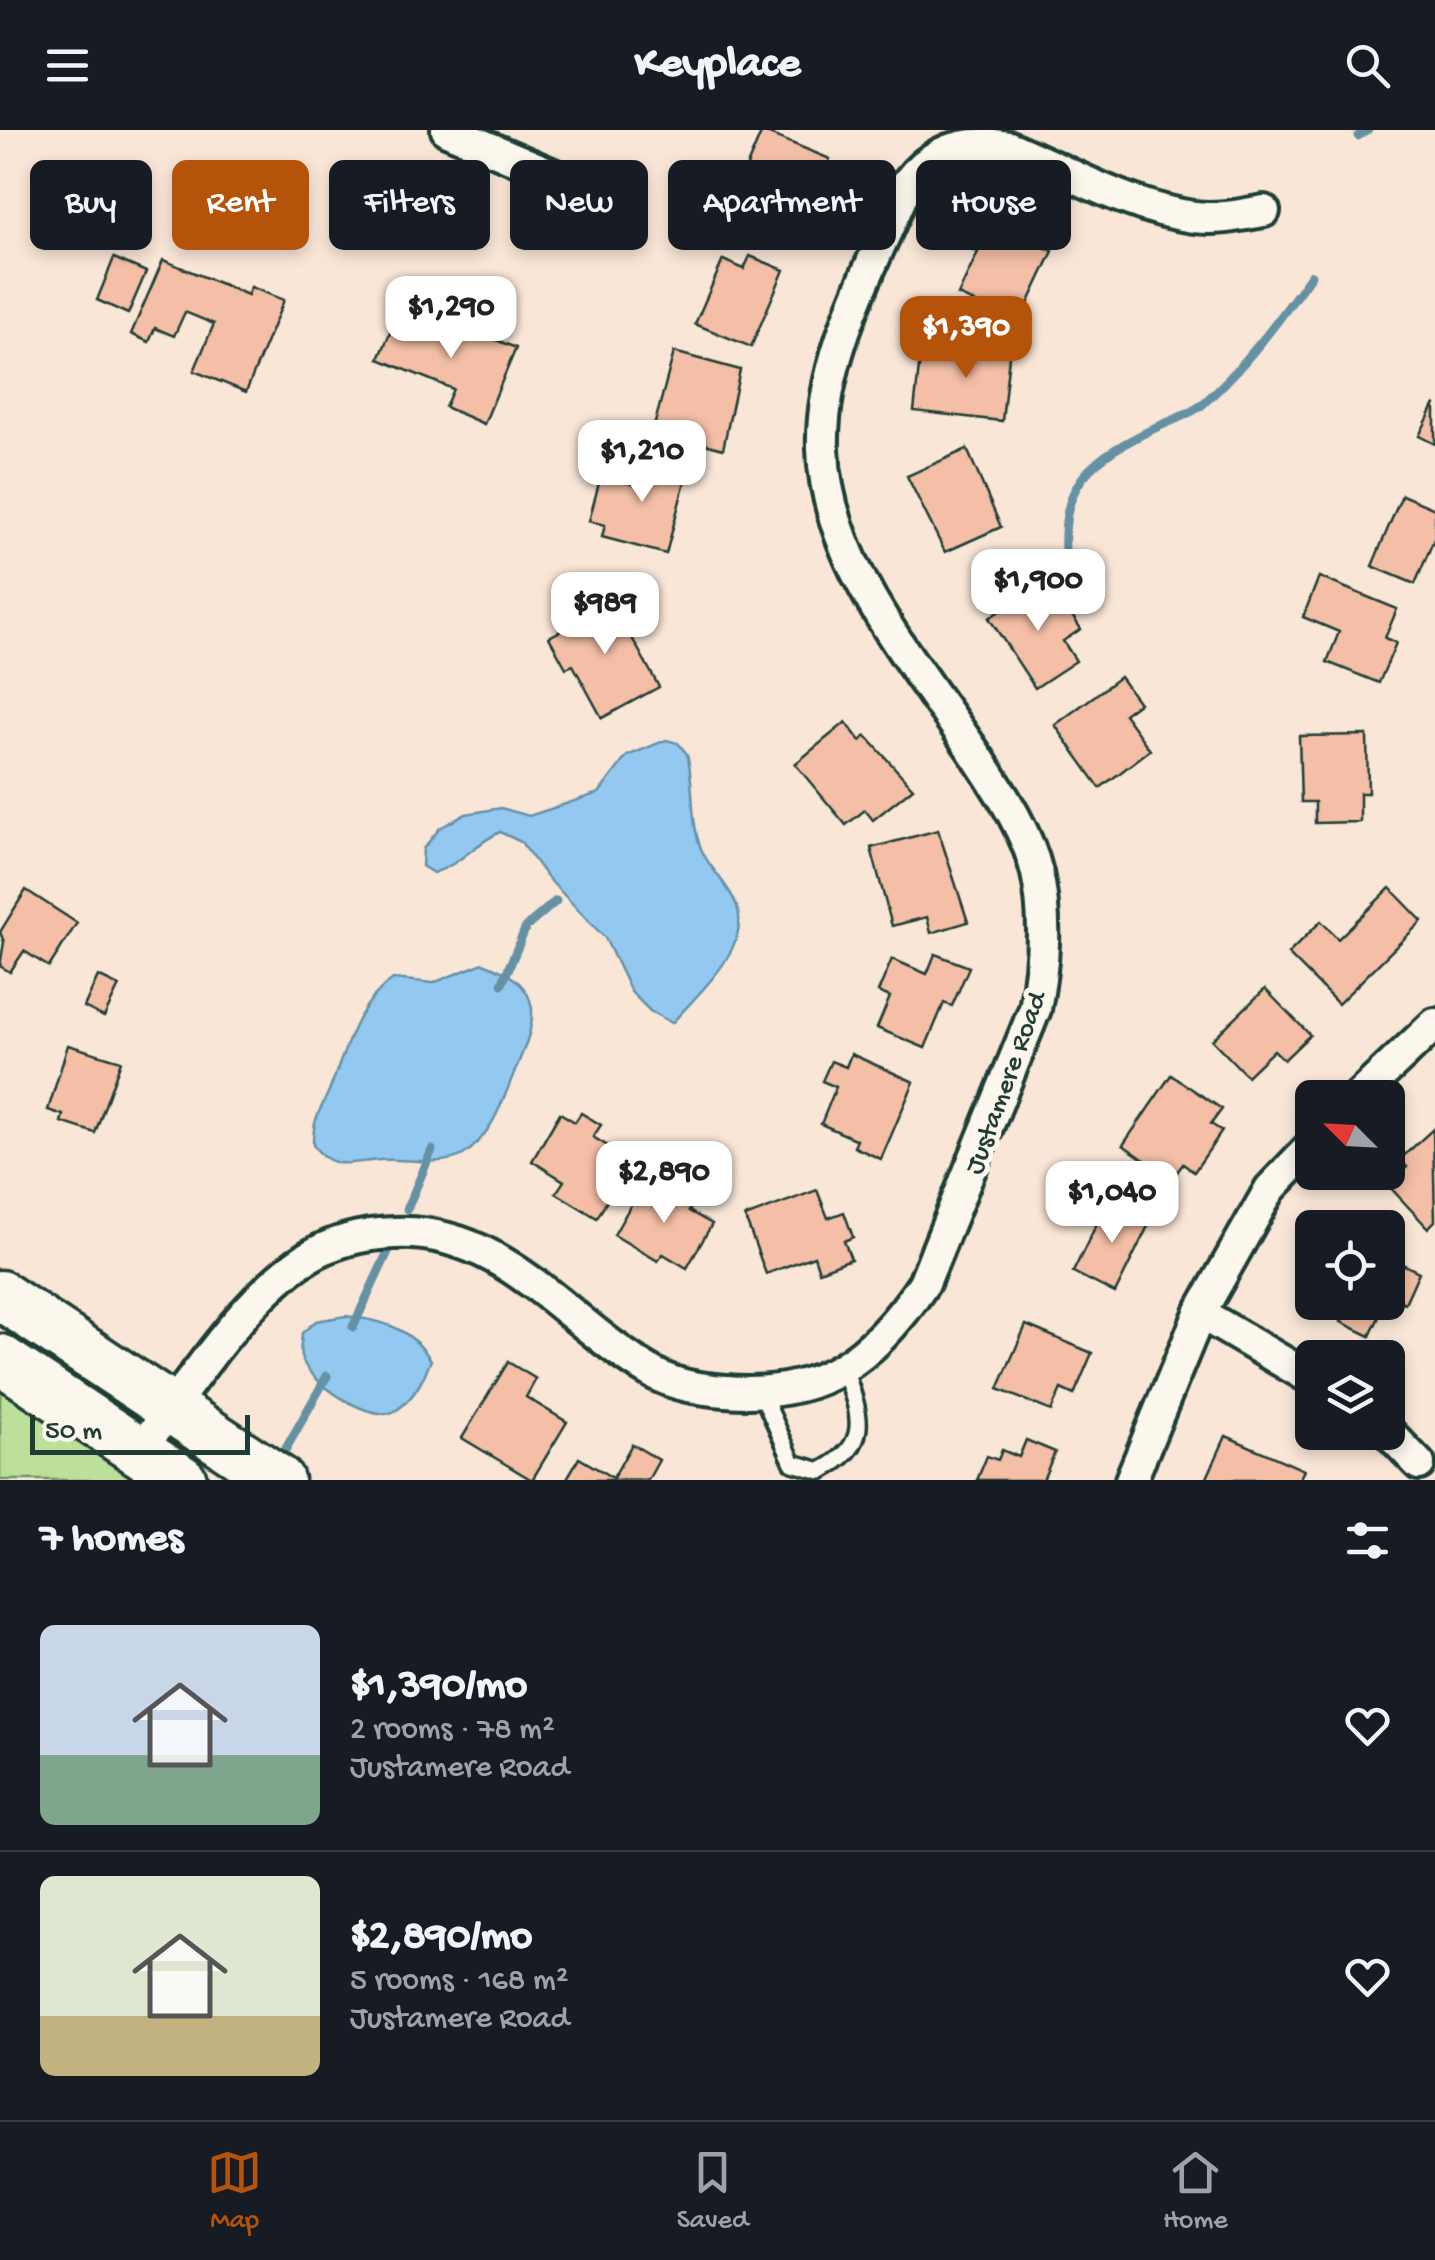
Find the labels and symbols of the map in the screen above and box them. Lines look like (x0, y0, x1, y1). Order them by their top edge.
pin: $1,290 (370, 276, 532, 361)
pin: $1,390 (885, 296, 1047, 381)
pin: $1,210 (561, 420, 723, 505)
pin: $1,900 (957, 549, 1119, 634)
pin: $989 (546, 572, 664, 657)
street label: Justamere Road (959, 985, 1056, 1179)
north arrow (1295, 1080, 1405, 1190)
pin: $2,890 (583, 1141, 745, 1226)
pin: $1,040 (1031, 1161, 1193, 1246)
scale bar (30, 1410, 250, 1454)

